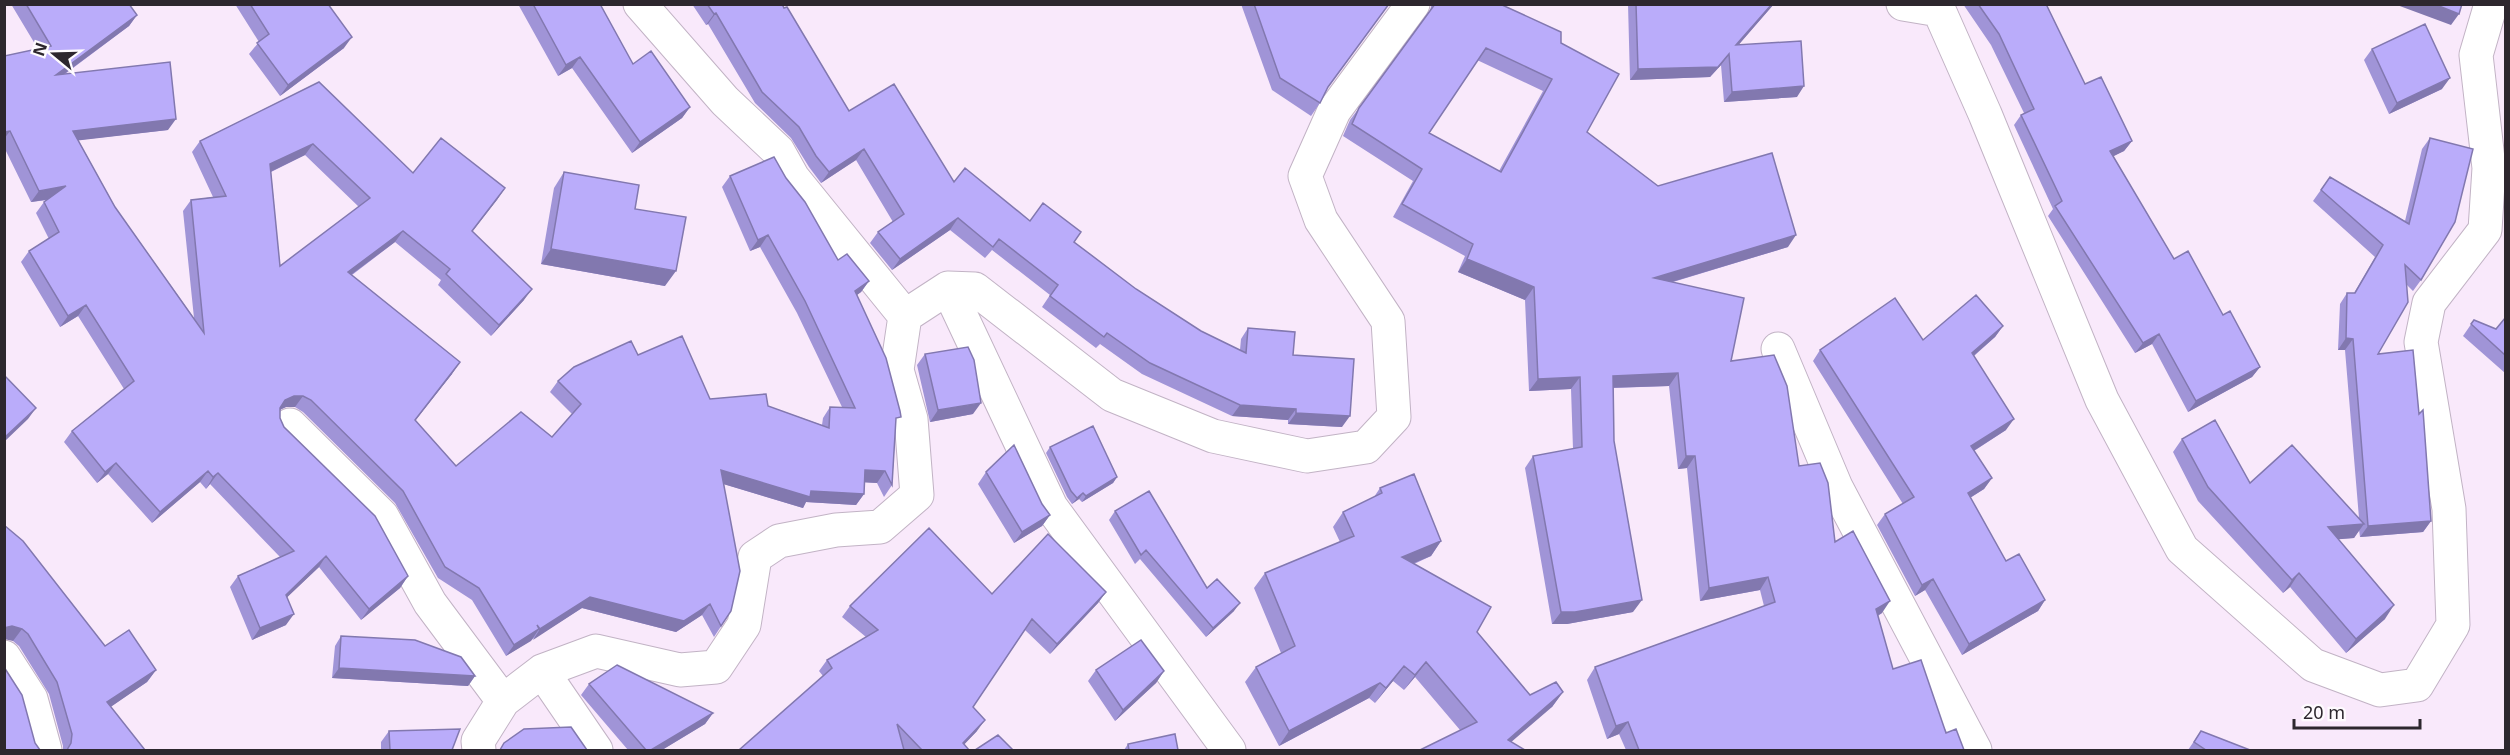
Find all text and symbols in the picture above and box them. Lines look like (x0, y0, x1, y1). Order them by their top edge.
north arrow (24, 24, 84, 84)
text: N (27, 39, 52, 59)
scale bar (2294, 692, 2420, 730)
text: 20 m (2303, 700, 2345, 724)

